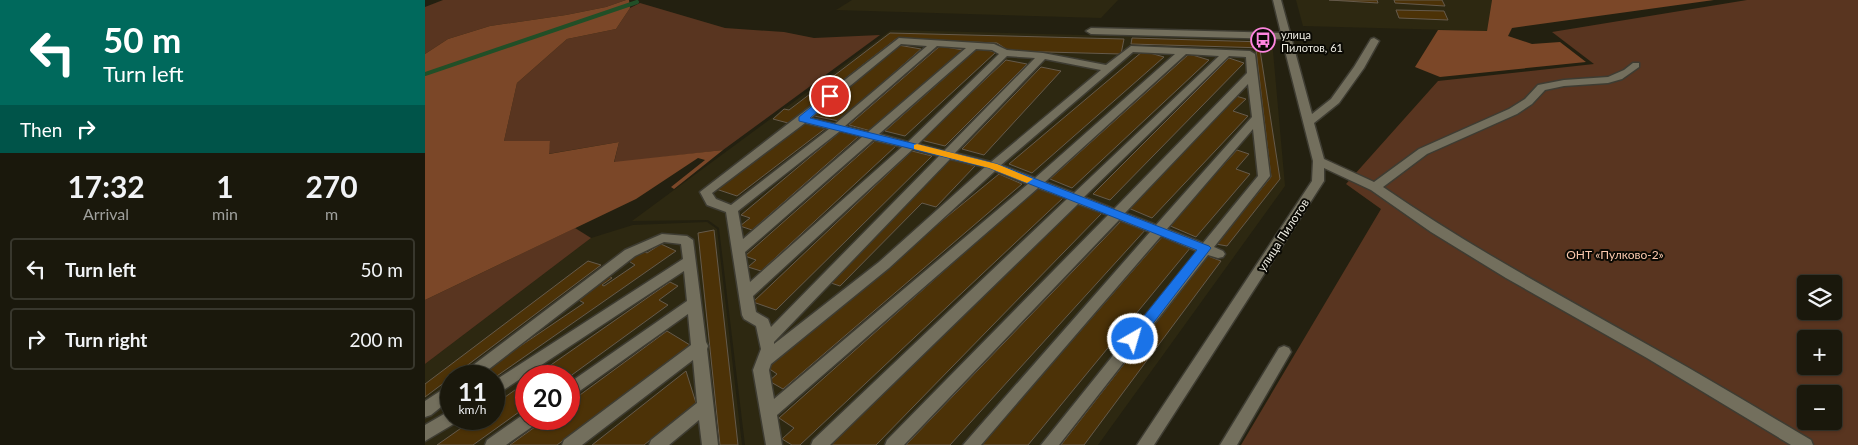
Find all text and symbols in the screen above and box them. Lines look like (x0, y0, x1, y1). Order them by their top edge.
text: 50 m (103, 18, 181, 60)
icon: left (20, 20, 85, 85)
bus stop icon: улица Пилотов, 61 (1250, 27, 1276, 53)
place label: улица Пилотов, 61 (1281, 28, 1343, 54)
text: Turn left (103, 60, 184, 87)
pin (809, 75, 851, 117)
icon: arrive (816, 82, 844, 110)
icon: right (72, 115, 100, 143)
text: Then (20, 118, 62, 141)
text: 17:32 (67, 168, 145, 204)
text: 1 (216, 168, 234, 204)
text: 270 (305, 168, 358, 204)
street label: улица Пилотов (1254, 196, 1312, 274)
text: Arrival (83, 204, 129, 223)
text: min (212, 204, 238, 223)
text: m (325, 204, 338, 223)
park label: ОНТ «Пулково-2» (1566, 247, 1664, 262)
icon: left (22, 255, 50, 283)
text: Turn left (65, 258, 136, 281)
text: 50 m (360, 258, 403, 281)
map controls (1797, 275, 1842, 430)
button: layers (1797, 275, 1842, 320)
position arrow (1106, 312, 1158, 364)
icon: right (22, 325, 50, 353)
text: Turn right (65, 328, 147, 351)
text: 200 m (349, 328, 403, 351)
button: + (1797, 330, 1842, 375)
speed limit sign: 20 (515, 365, 580, 430)
text: 11 (458, 376, 487, 406)
button: − (1797, 385, 1842, 430)
text: km/h (458, 402, 487, 417)

